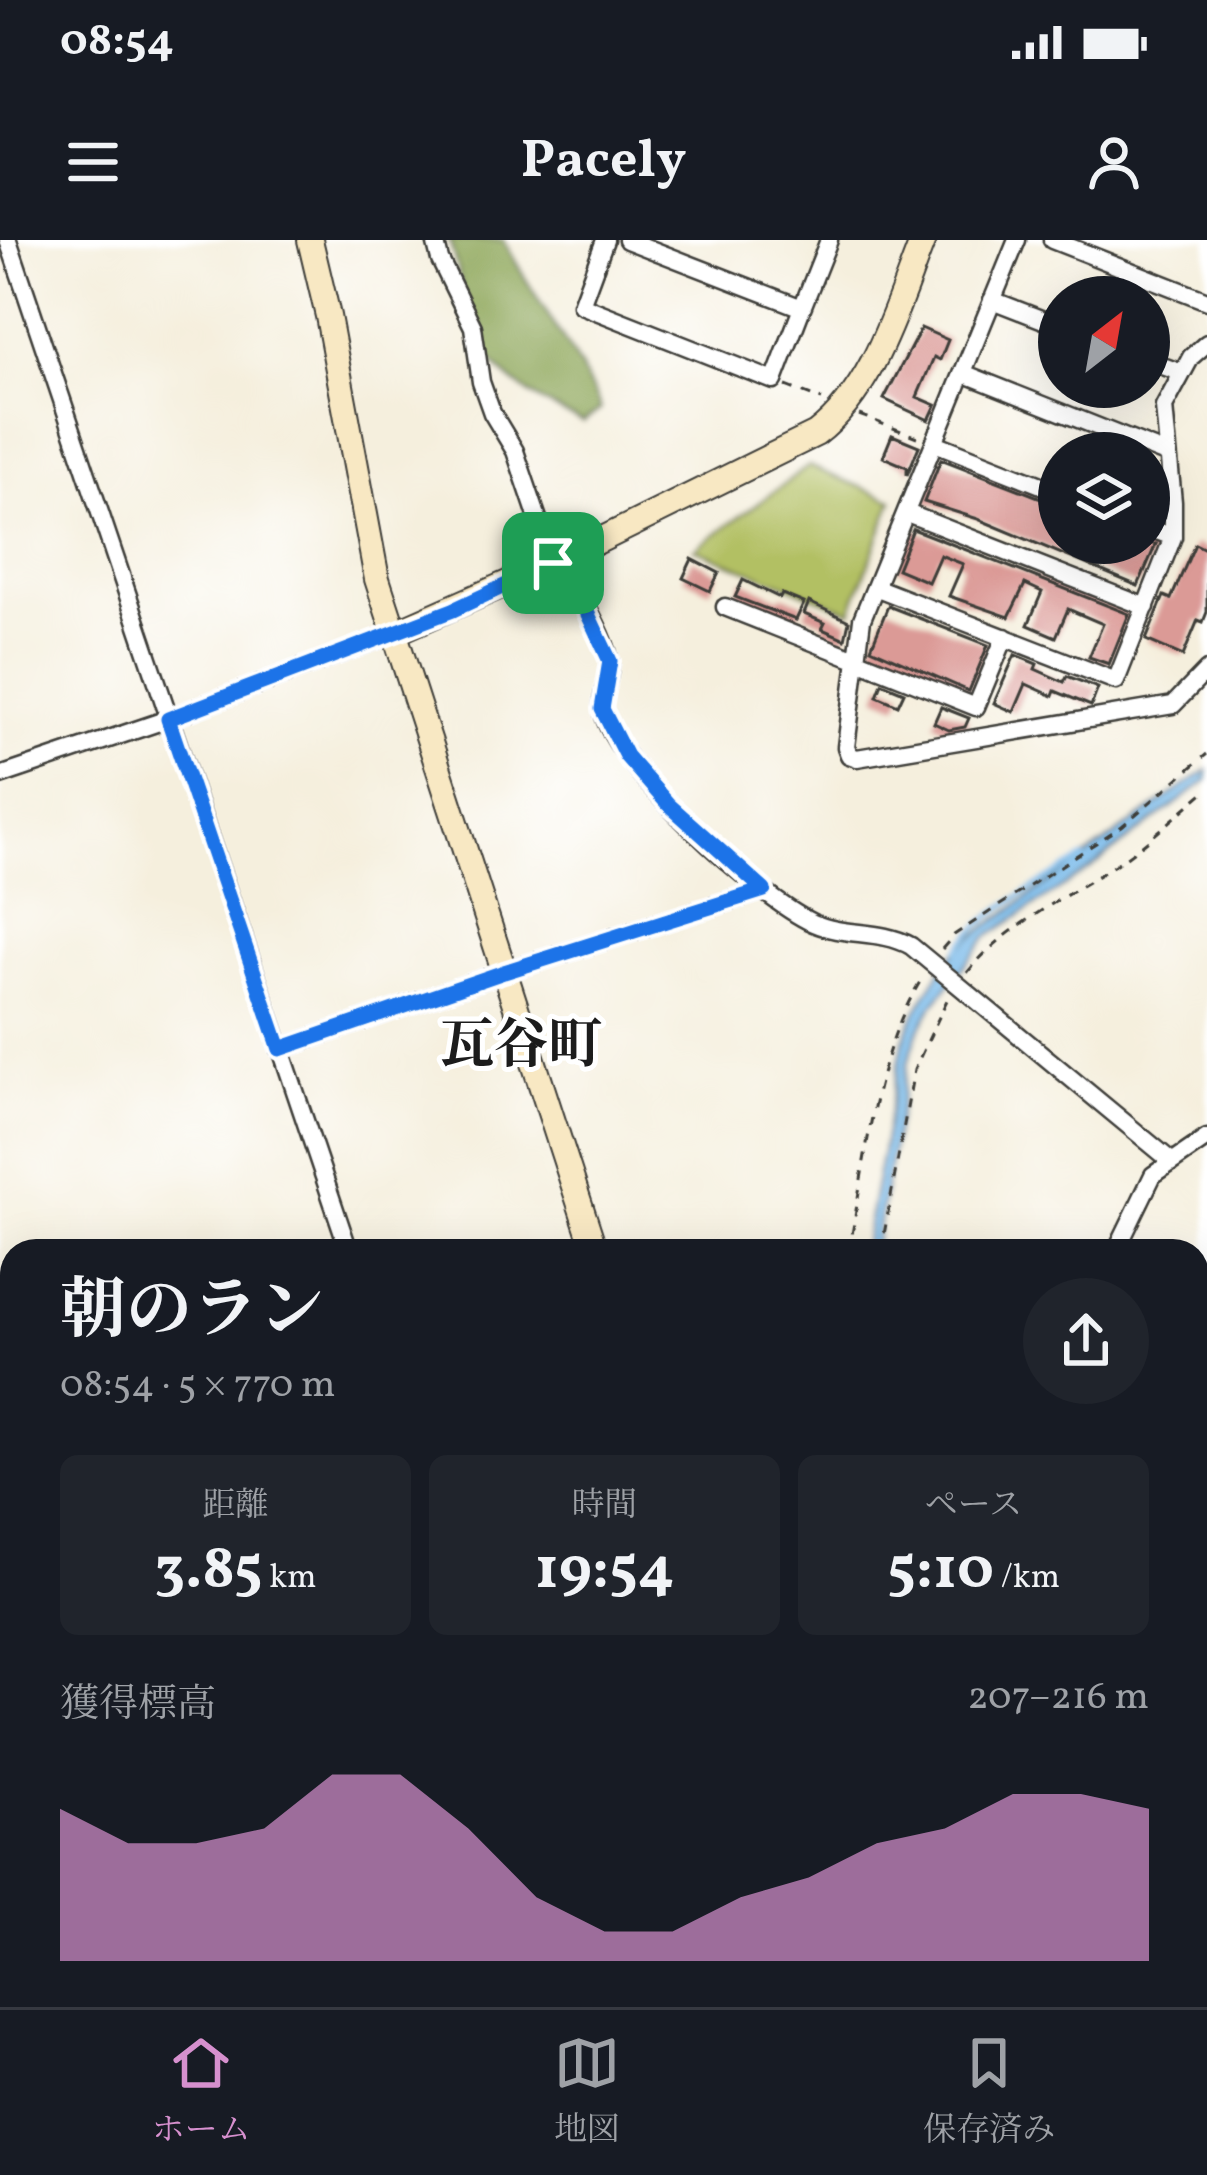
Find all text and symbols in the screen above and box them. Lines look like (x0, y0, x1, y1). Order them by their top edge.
text: 08:54 (60, 11, 174, 74)
text: Pacely (521, 125, 686, 200)
icon: menu (60, 129, 126, 195)
icon: person (1081, 129, 1147, 195)
north arrow (1038, 276, 1170, 408)
map controls (1038, 276, 1170, 564)
button: layers (1038, 432, 1170, 564)
pin (502, 512, 604, 614)
icon: arrive (520, 530, 586, 596)
district label: 瓦谷町 (440, 1011, 602, 1086)
text: 朝のラン (60, 1268, 324, 1360)
button: share (1023, 1278, 1149, 1404)
text: 08:54 · 5 × 770 m (60, 1359, 336, 1413)
text: 距離 (203, 1484, 269, 1530)
text: 時間 (572, 1484, 638, 1530)
text: ペース (925, 1484, 1022, 1530)
text: 3.85 (155, 1530, 263, 1613)
text: 19:54 (535, 1530, 674, 1613)
text: 5:10 (887, 1530, 994, 1613)
text: km (263, 1556, 316, 1602)
text: /km (994, 1556, 1060, 1602)
text: 207–216 m (967, 1671, 1149, 1725)
text: 獲得標高 (60, 1679, 216, 1733)
tab: ホーム (152, 2030, 251, 2155)
tab: 地図 (554, 2030, 620, 2155)
tab: 保存済み (923, 2030, 1055, 2155)

